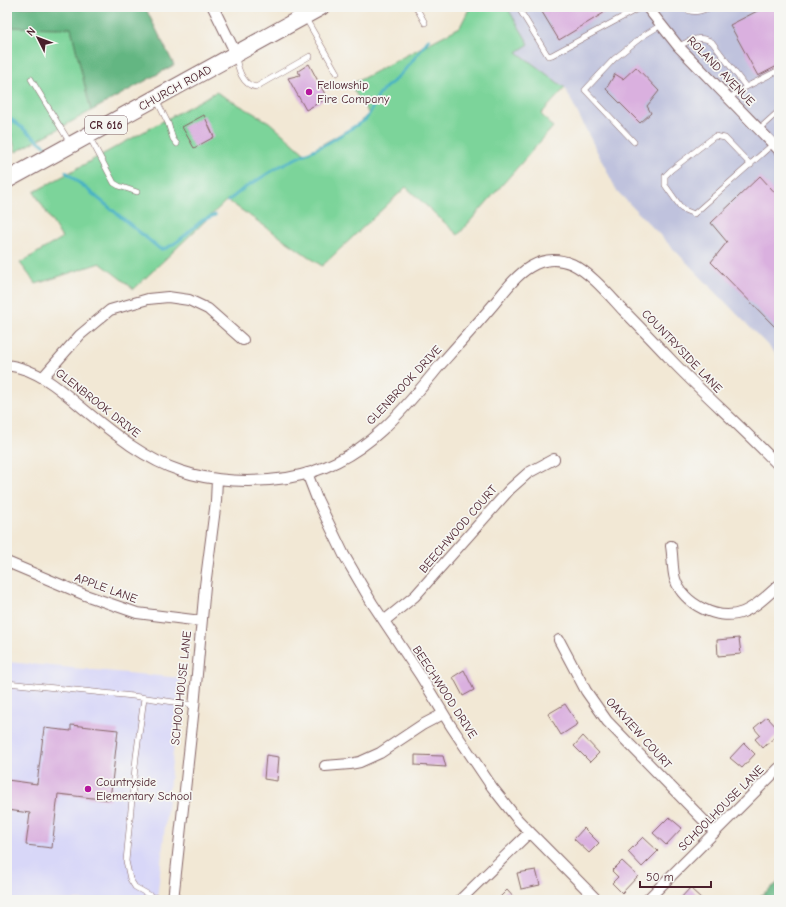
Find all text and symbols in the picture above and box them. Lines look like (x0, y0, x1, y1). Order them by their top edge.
north arrow (18, 18, 58, 58)
text: N (24, 25, 38, 39)
street label: ROLAND AVENUE (684, 33, 758, 109)
street label: CHURCH ROAD (136, 62, 214, 114)
place label: Fellowship Fire Company (317, 78, 390, 106)
marker: Fellowship Fire Company (304, 87, 314, 97)
road number: CR 616 (85, 116, 127, 134)
street label: COUNTRYSIDE LANE (639, 307, 725, 395)
street label: GLENBROOK DRIVE (364, 342, 444, 428)
street label: GLENBROOK DRIVE (53, 366, 143, 440)
street label: BEECHWOOD COURT (416, 482, 500, 576)
street label: APPLE LANE (73, 570, 139, 606)
street label: SCHOOLHOUSE LANE (168, 630, 194, 746)
street label: BEECHWOOD DRIVE (410, 643, 480, 741)
street label: OAKVIEW COURT (603, 695, 675, 772)
street label: SCHOOLHOUSE LANE (675, 762, 767, 854)
place label: Countryside Elementary School (96, 775, 192, 803)
marker: Countryside Elementary School (83, 784, 93, 794)
scale bar (640, 863, 711, 889)
text: 50 m (646, 870, 674, 884)

